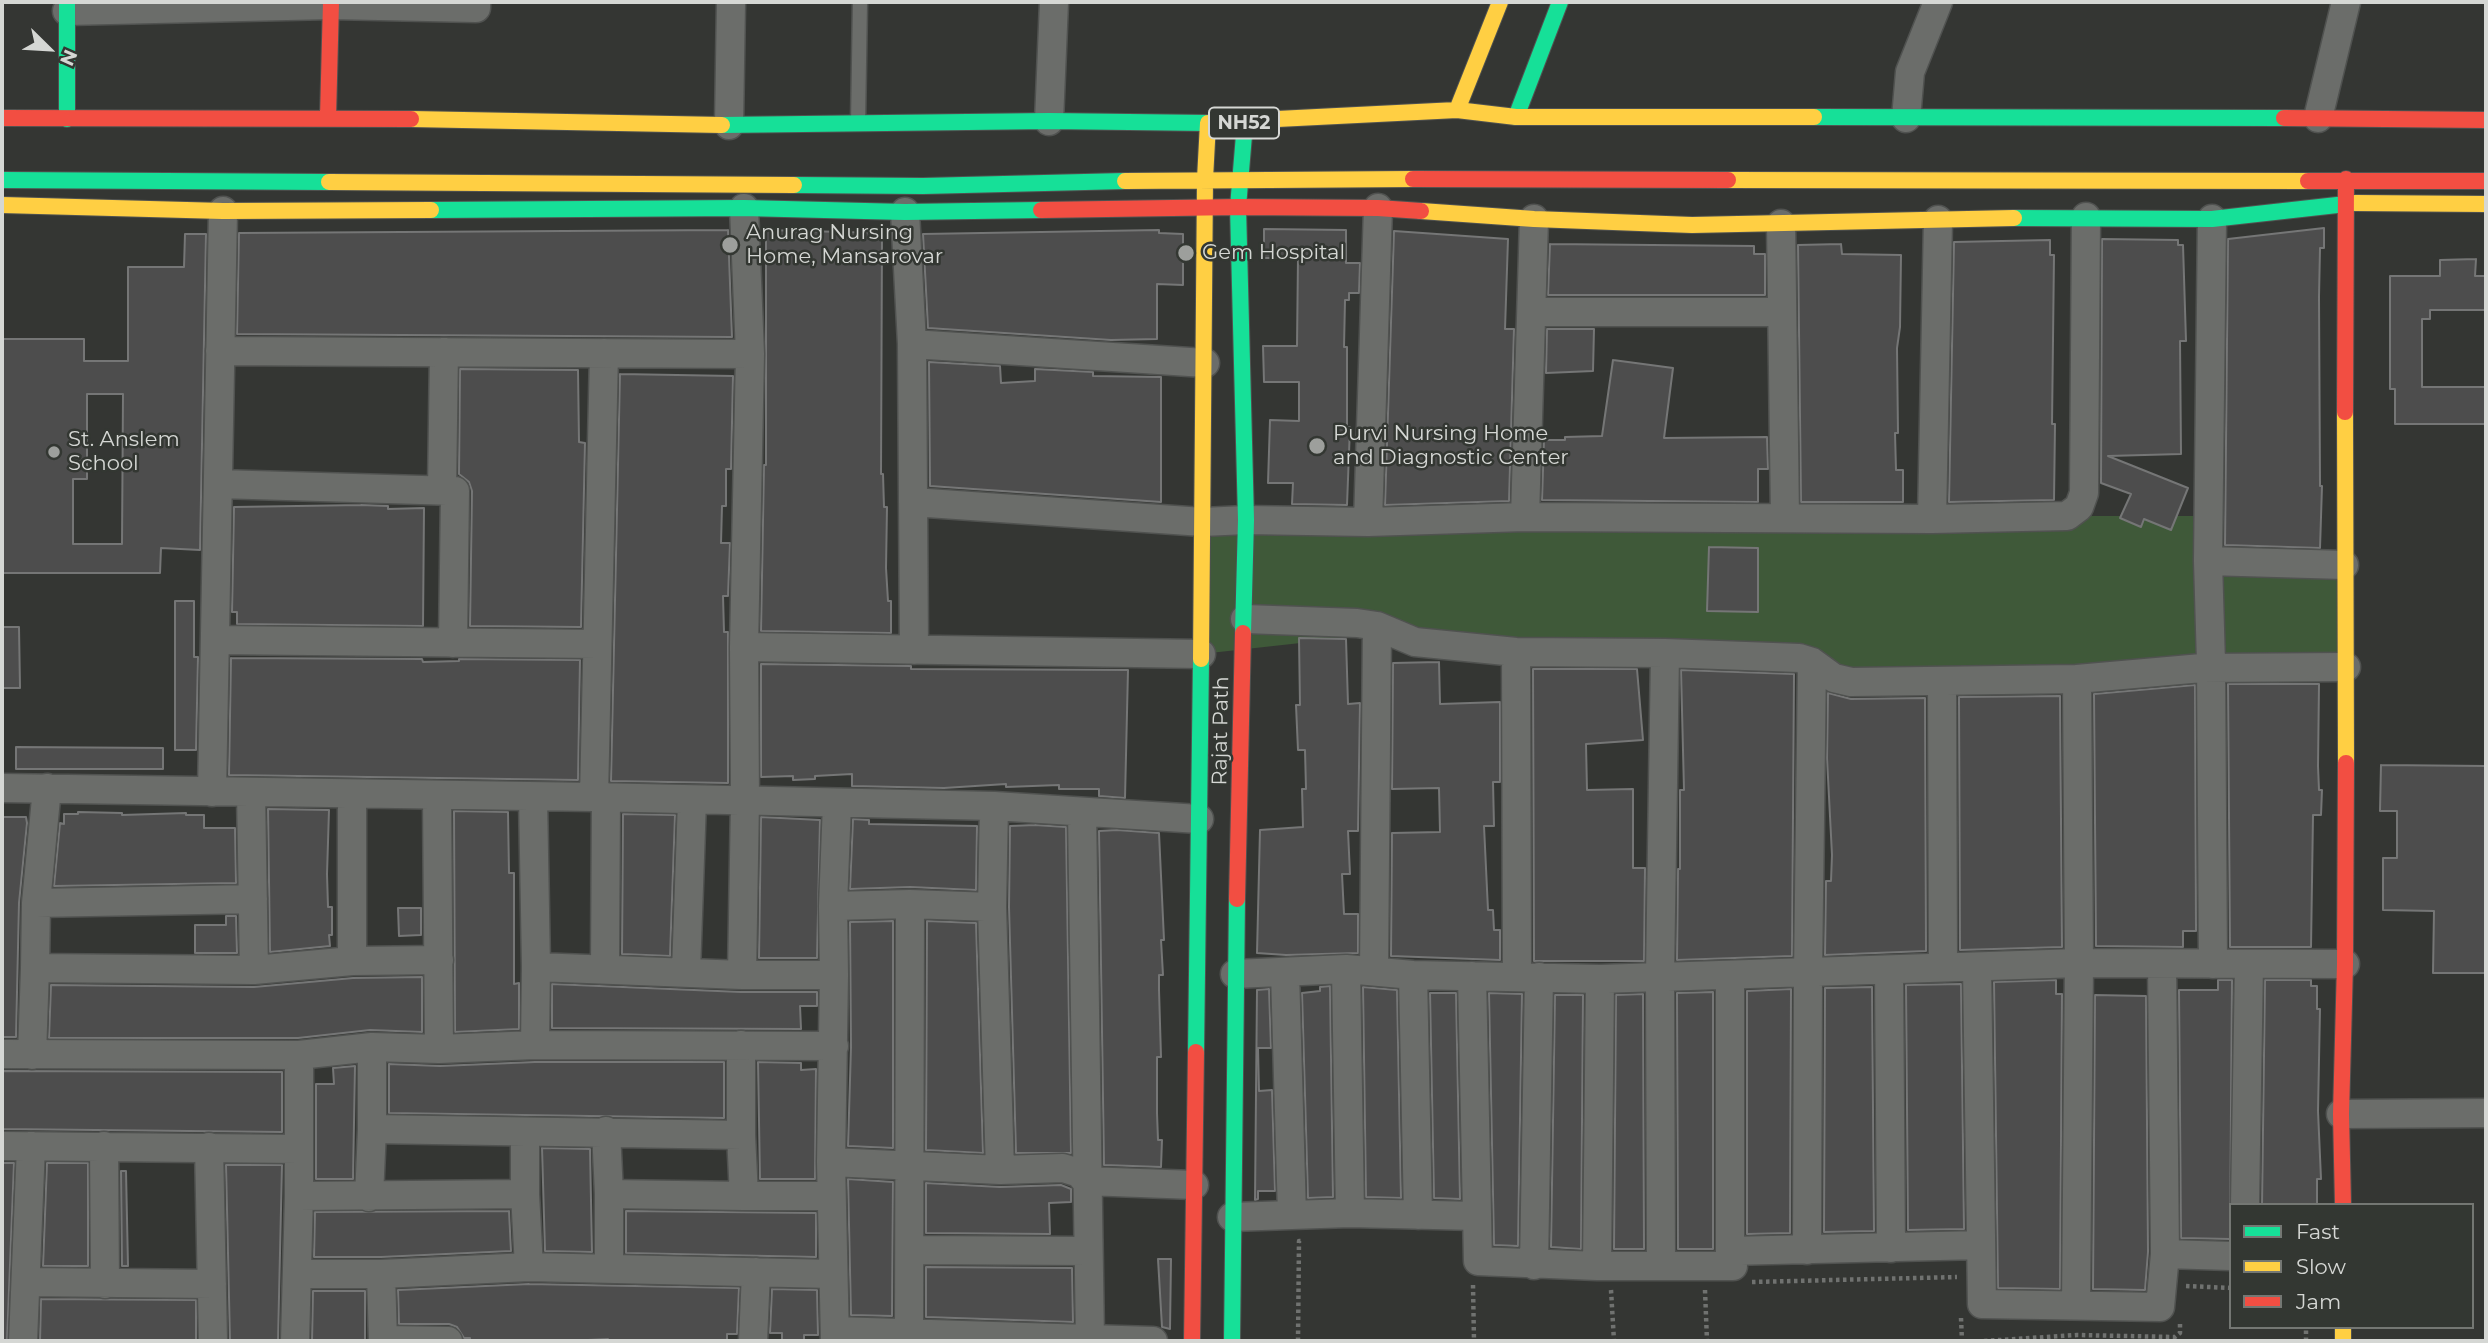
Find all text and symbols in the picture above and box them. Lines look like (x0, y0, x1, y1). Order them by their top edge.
north arrow (14, 14, 84, 84)
text: N (55, 46, 82, 69)
road number: NH52 (1209, 108, 1279, 139)
place label: Anurag Nursing Home, Mansarovar (746, 220, 943, 270)
marker: Anurag Nursing Home, Mansarovar (720, 235, 740, 255)
place label: Gem Hospital (1202, 240, 1345, 266)
marker: Gem Hospital (1176, 243, 1196, 263)
place label: Purvi Nursing Home and Diagnostic Center (1333, 421, 1569, 471)
place label: St. Anslem School (68, 427, 180, 477)
marker: Purvi Nursing Home and Diagnostic Center (1307, 436, 1327, 456)
marker: St. Anslem School (46, 444, 62, 460)
street label: Rajat Path (1207, 676, 1235, 786)
legend (2229, 1203, 2474, 1329)
text: Fast (2296, 1219, 2340, 1244)
text: Slow (2296, 1254, 2346, 1279)
text: Jam (2296, 1289, 2341, 1314)

